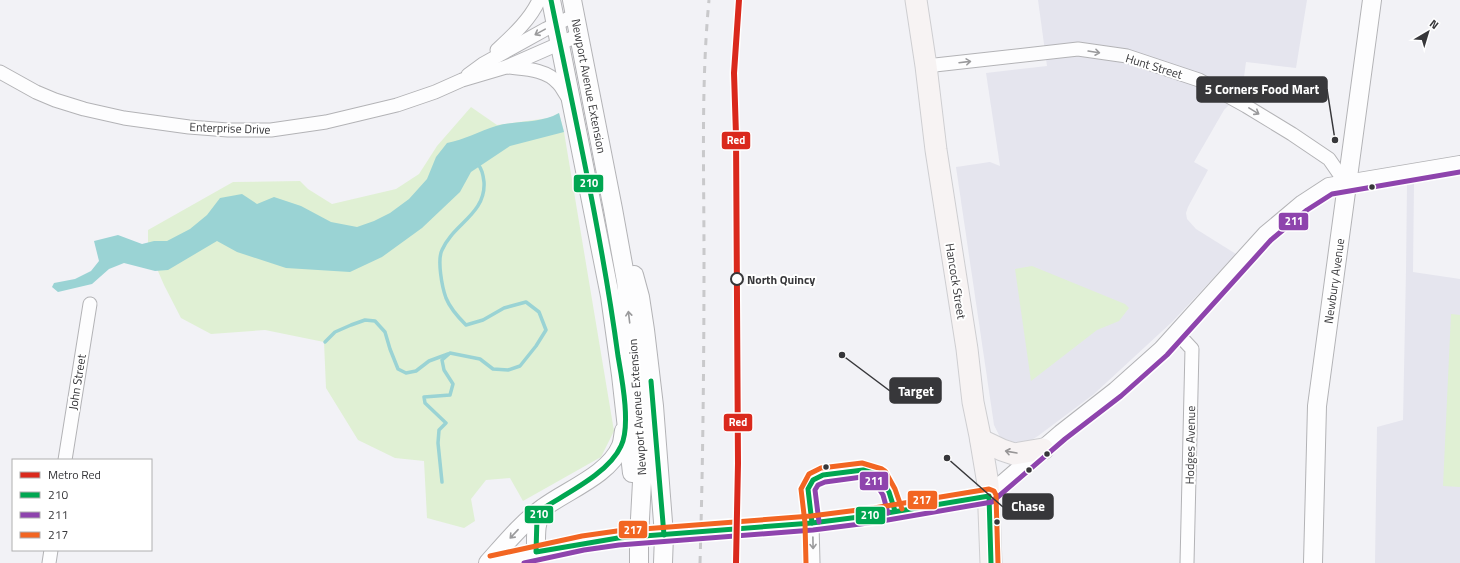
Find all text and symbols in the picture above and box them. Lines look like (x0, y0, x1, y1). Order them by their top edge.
north arrow (1408, 12, 1448, 52)
text: N (1426, 15, 1442, 33)
street label: Newport Avenue Extension (567, 17, 611, 155)
one-way arrow (534, 29, 546, 36)
one-way arrow (1087, 48, 1100, 56)
street label: Hunt Street (1123, 48, 1186, 84)
one-way arrow (958, 58, 971, 66)
callout: 5 Corners Food Mart (1197, 77, 1327, 102)
text: 5 Corners Food Mart (1205, 79, 1319, 99)
one-way arrow (1248, 107, 1260, 115)
street label: Enterprise Drive (189, 117, 271, 139)
line badge: Red (721, 131, 751, 150)
text: Red (727, 132, 745, 148)
line badge: 210 (573, 174, 604, 193)
text: 210 (580, 175, 598, 191)
unlabelled marker (1367, 182, 1377, 192)
line badge: 211 (1278, 212, 1309, 231)
text: 211 (1285, 213, 1303, 229)
street label: Newbury Avenue (1319, 237, 1349, 325)
street label: Hancock Street (941, 242, 971, 321)
place label: North Quincy (747, 270, 815, 289)
marker: North Quincy (730, 272, 744, 286)
one-way arrow (626, 311, 633, 324)
street label: Newport Avenue Extension (623, 338, 651, 476)
street label: John Street (63, 352, 91, 411)
callout: Target (890, 378, 941, 403)
text: Target (898, 381, 934, 401)
street label: Hodges Avenue (1180, 405, 1200, 485)
line badge: Red (723, 413, 753, 432)
text: Red (729, 414, 747, 430)
one-way arrow (1004, 448, 1017, 456)
unlabelled marker (1042, 449, 1052, 459)
legend (12, 459, 152, 551)
unlabelled marker (821, 462, 831, 472)
text: Metro Red (48, 465, 101, 484)
unlabelled marker (1024, 465, 1034, 475)
line badge: 211 (859, 471, 889, 491)
text: 211 (865, 473, 883, 489)
text: 210 (48, 485, 68, 504)
line badge: 217 (907, 490, 938, 510)
text: 217 (913, 492, 931, 508)
callout: Chase (1003, 494, 1053, 519)
text: Chase (1011, 496, 1045, 516)
text: 211 (48, 505, 68, 524)
line badge: 210 (524, 505, 554, 524)
text: 210 (530, 506, 548, 522)
line badge: 210 (855, 506, 886, 525)
text: 210 (861, 507, 879, 523)
unlabelled marker (992, 517, 1002, 527)
line badge: 217 (618, 520, 648, 539)
text: 217 (624, 522, 642, 538)
text: 217 (48, 525, 68, 544)
one-way arrow (510, 529, 519, 539)
one-way arrow (809, 536, 816, 549)

